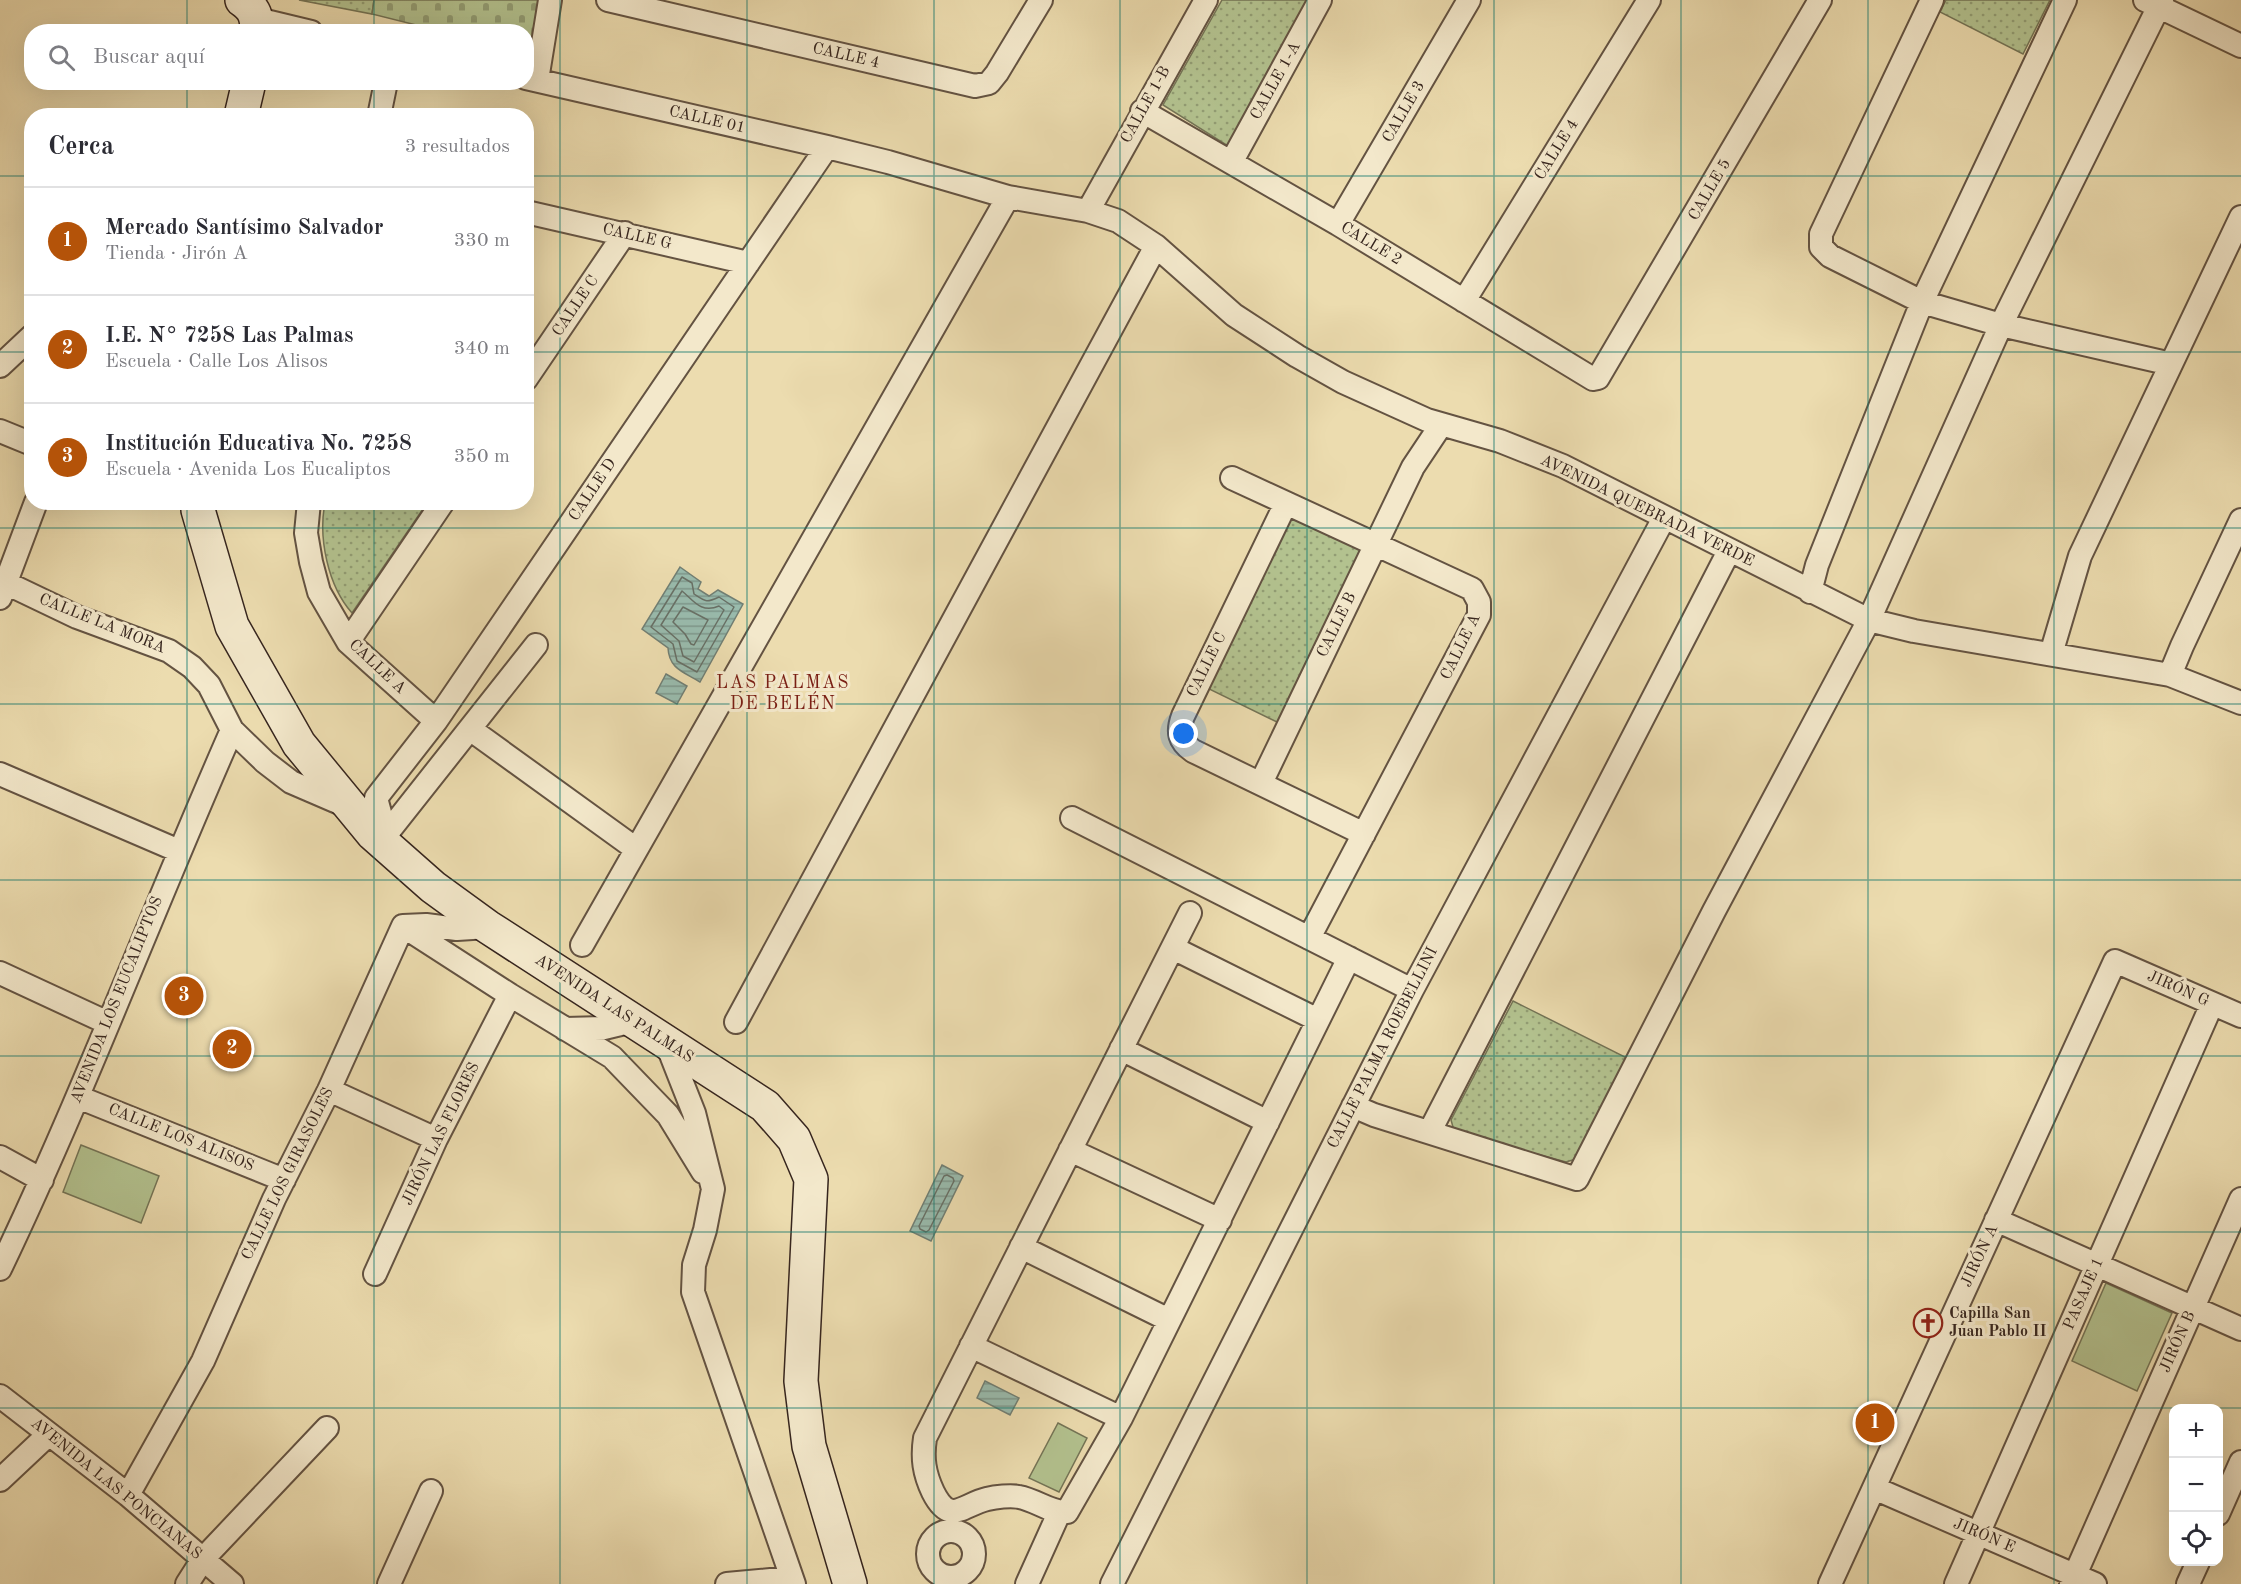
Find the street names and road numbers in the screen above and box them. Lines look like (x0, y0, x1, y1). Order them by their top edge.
street label: CALLE 1-A (1248, 39, 1304, 123)
street label: CALLE 4 (811, 41, 881, 71)
street label: CALLE 1-B (1118, 64, 1174, 146)
street label: CALLE 3 (1380, 78, 1428, 146)
street label: CALLE 01 (667, 103, 747, 137)
street label: CALLE 4 (1532, 117, 1582, 183)
street label: CALLE 5 (1686, 156, 1734, 224)
street label: CALLE 2 (1338, 220, 1404, 268)
street label: CALLE G (601, 221, 674, 253)
street label: CALLE C (550, 273, 602, 339)
street label: AVENIDA QUEBRADA VERDE (1538, 452, 1756, 570)
street label: CALLE D (566, 456, 620, 524)
street label: CALLE B (1314, 590, 1360, 660)
street label: CALLE LA MORA (37, 591, 167, 657)
street label: CALLE A (1438, 611, 1484, 683)
street label: CALLE C (1185, 630, 1229, 700)
street label: CALLE A (345, 637, 409, 697)
street label: AVENIDA LOS EUCALIPTOS (68, 894, 166, 1106)
street label: CALLE PALMA ROEBELLINI (1325, 945, 1441, 1151)
street label: AVENIDA LAS PALMAS (532, 952, 696, 1066)
street label: JIRÓN G (2145, 964, 2214, 1010)
street label: JIRÓN LAS FLORES (395, 1058, 483, 1208)
street label: CALLE LOS GIRASOLES (239, 1085, 337, 1263)
street label: CALLE LOS ALISOS (106, 1101, 256, 1175)
street label: JIRÓN A (1954, 1220, 2001, 1290)
street label: PASAJE 1 (2061, 1256, 2107, 1332)
street label: JIRÓN B (2153, 1307, 2199, 1375)
street label: AVENIDA LAS PONCIANAS (28, 1415, 205, 1563)
street label: JIRÓN E (1951, 1511, 2019, 1556)

